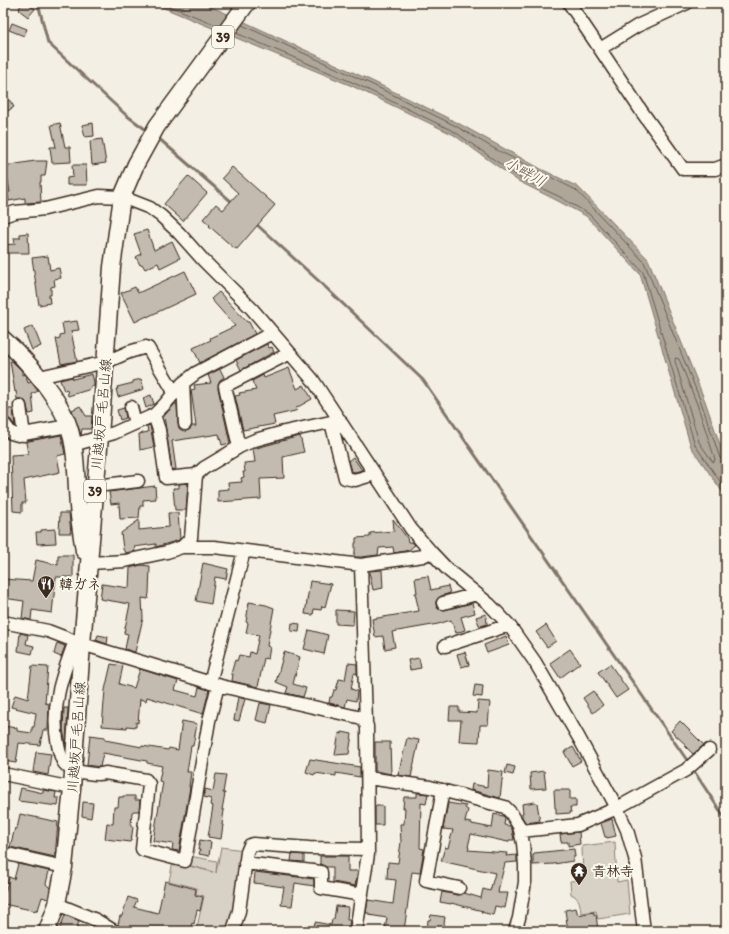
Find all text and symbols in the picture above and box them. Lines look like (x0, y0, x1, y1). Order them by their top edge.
road number: 39 (212, 26, 234, 48)
water label: 小畔川 (501, 153, 549, 191)
street label: 川越坂戸毛呂山線 (88, 358, 115, 471)
road number: 39 (84, 480, 106, 502)
restaurant icon: 韓ガネ (36, 574, 56, 599)
place label: 韓ガネ (59, 576, 101, 593)
street label: 川越坂戸毛呂山線 (64, 681, 89, 793)
temple icon: 青林寺 (569, 861, 589, 886)
place label: 青林寺 (592, 863, 634, 880)

